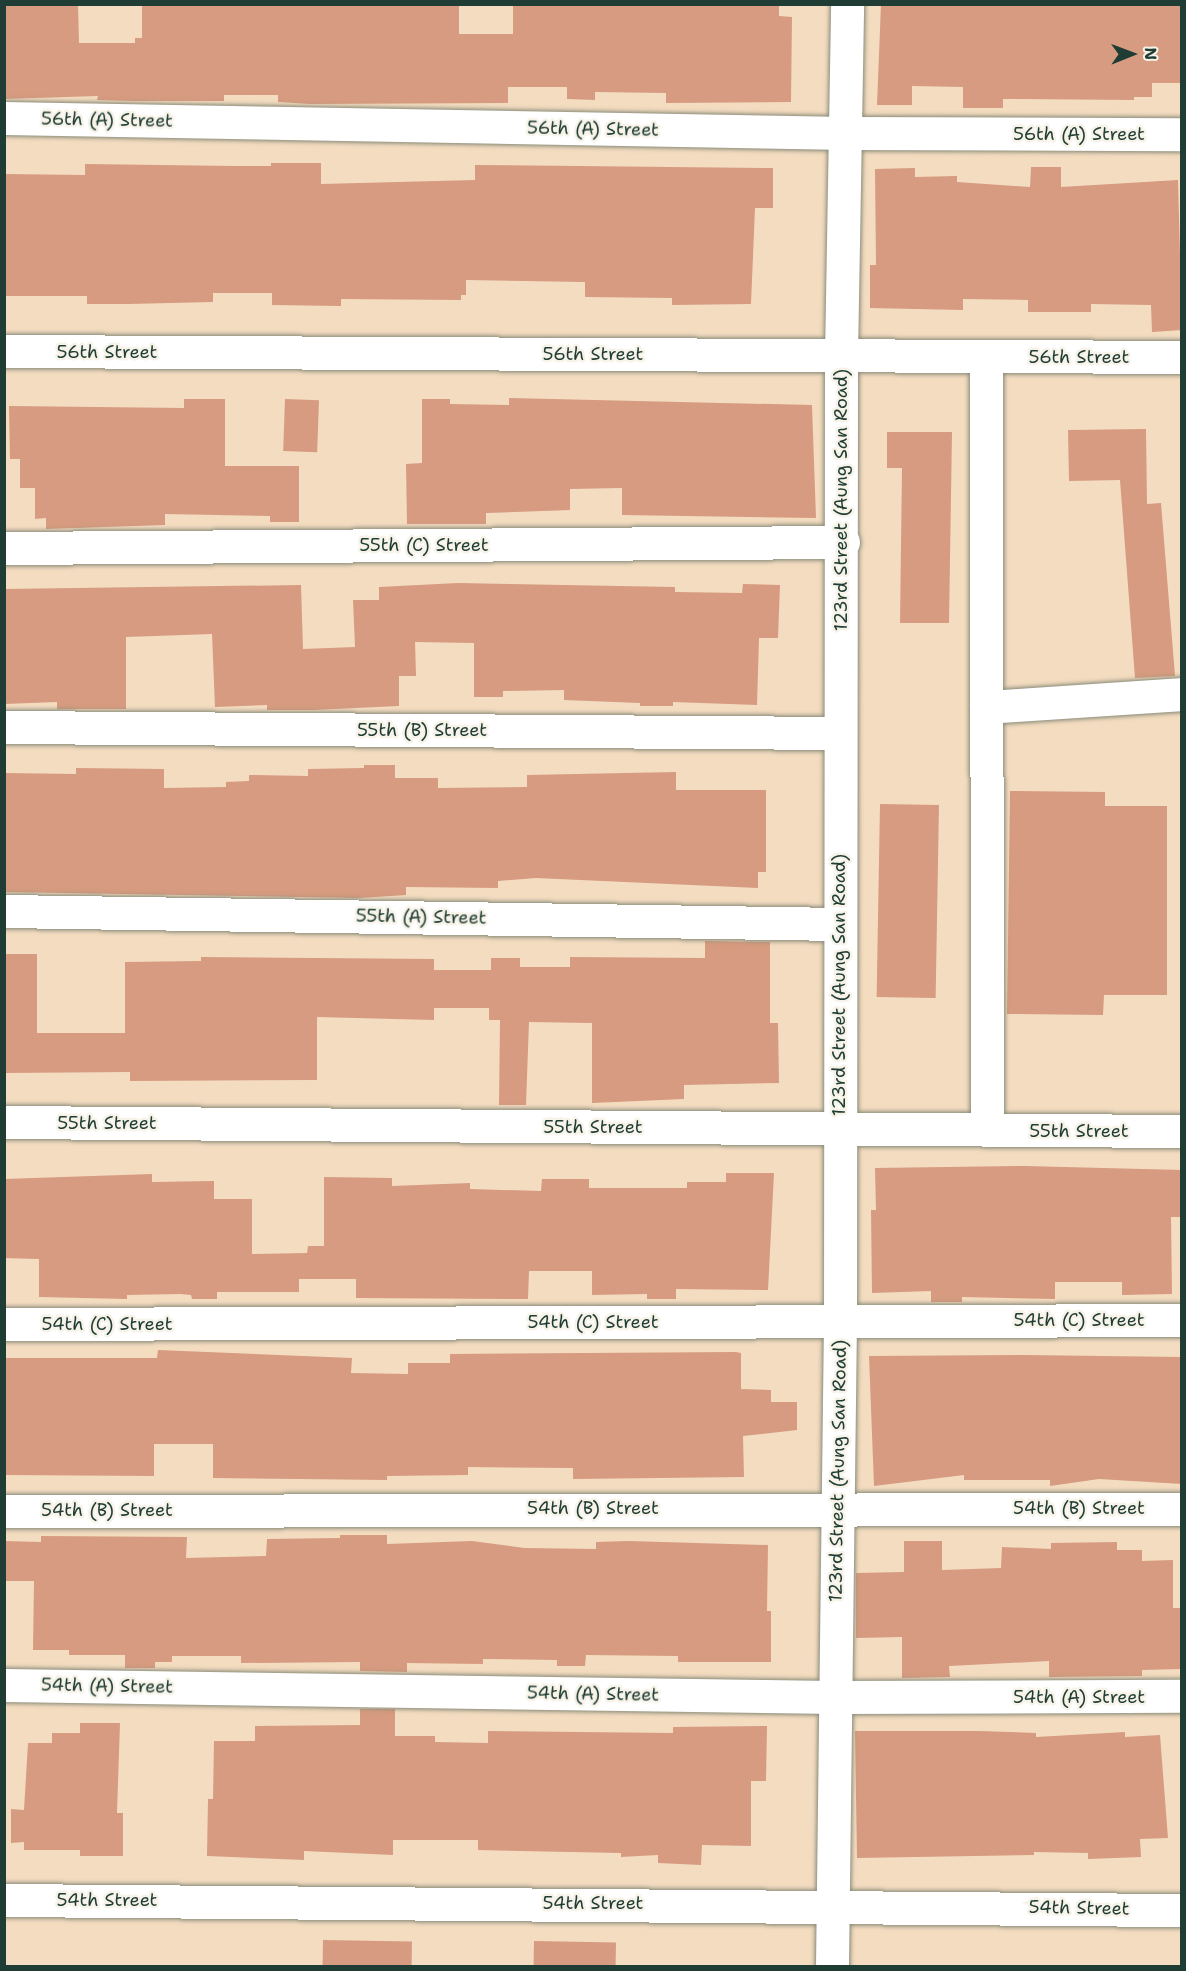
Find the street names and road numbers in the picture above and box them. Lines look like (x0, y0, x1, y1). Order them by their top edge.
street label: 56th (A) Street (41, 108, 173, 132)
street label: 56th (A) Street (527, 117, 659, 141)
street label: 56th (A) Street (1013, 123, 1145, 145)
street label: 56th Street (57, 341, 157, 363)
street label: 56th Street (543, 343, 643, 365)
street label: 56th Street (1029, 346, 1129, 368)
street label: 123rd Street (Aung San Road) (830, 369, 852, 631)
street label: 55th (C) Street (359, 534, 489, 556)
street label: 55th (B) Street (357, 719, 487, 741)
street label: 123rd Street (Aung San Road) (828, 854, 850, 1116)
street label: 55th (A) Street (356, 905, 486, 929)
street label: 55th Street (57, 1112, 157, 1134)
street label: 55th Street (543, 1116, 643, 1138)
street label: 55th Street (1029, 1120, 1129, 1142)
street label: 54th (C) Street (1013, 1309, 1145, 1331)
street label: 54th (C) Street (527, 1311, 659, 1333)
street label: 54th (C) Street (41, 1313, 173, 1335)
street label: 123rd Street (Aung San Road) (825, 1340, 851, 1602)
street label: 54th (B) Street (527, 1497, 659, 1519)
street label: 54th (B) Street (1013, 1497, 1145, 1519)
street label: 54th (B) Street (41, 1499, 173, 1521)
street label: 54th (A) Street (41, 1674, 173, 1698)
street label: 54th (A) Street (527, 1682, 659, 1706)
street label: 54th (A) Street (1013, 1686, 1145, 1708)
street label: 54th Street (57, 1889, 157, 1911)
street label: 54th Street (543, 1892, 643, 1914)
street label: 54th Street (1028, 1896, 1130, 1920)

